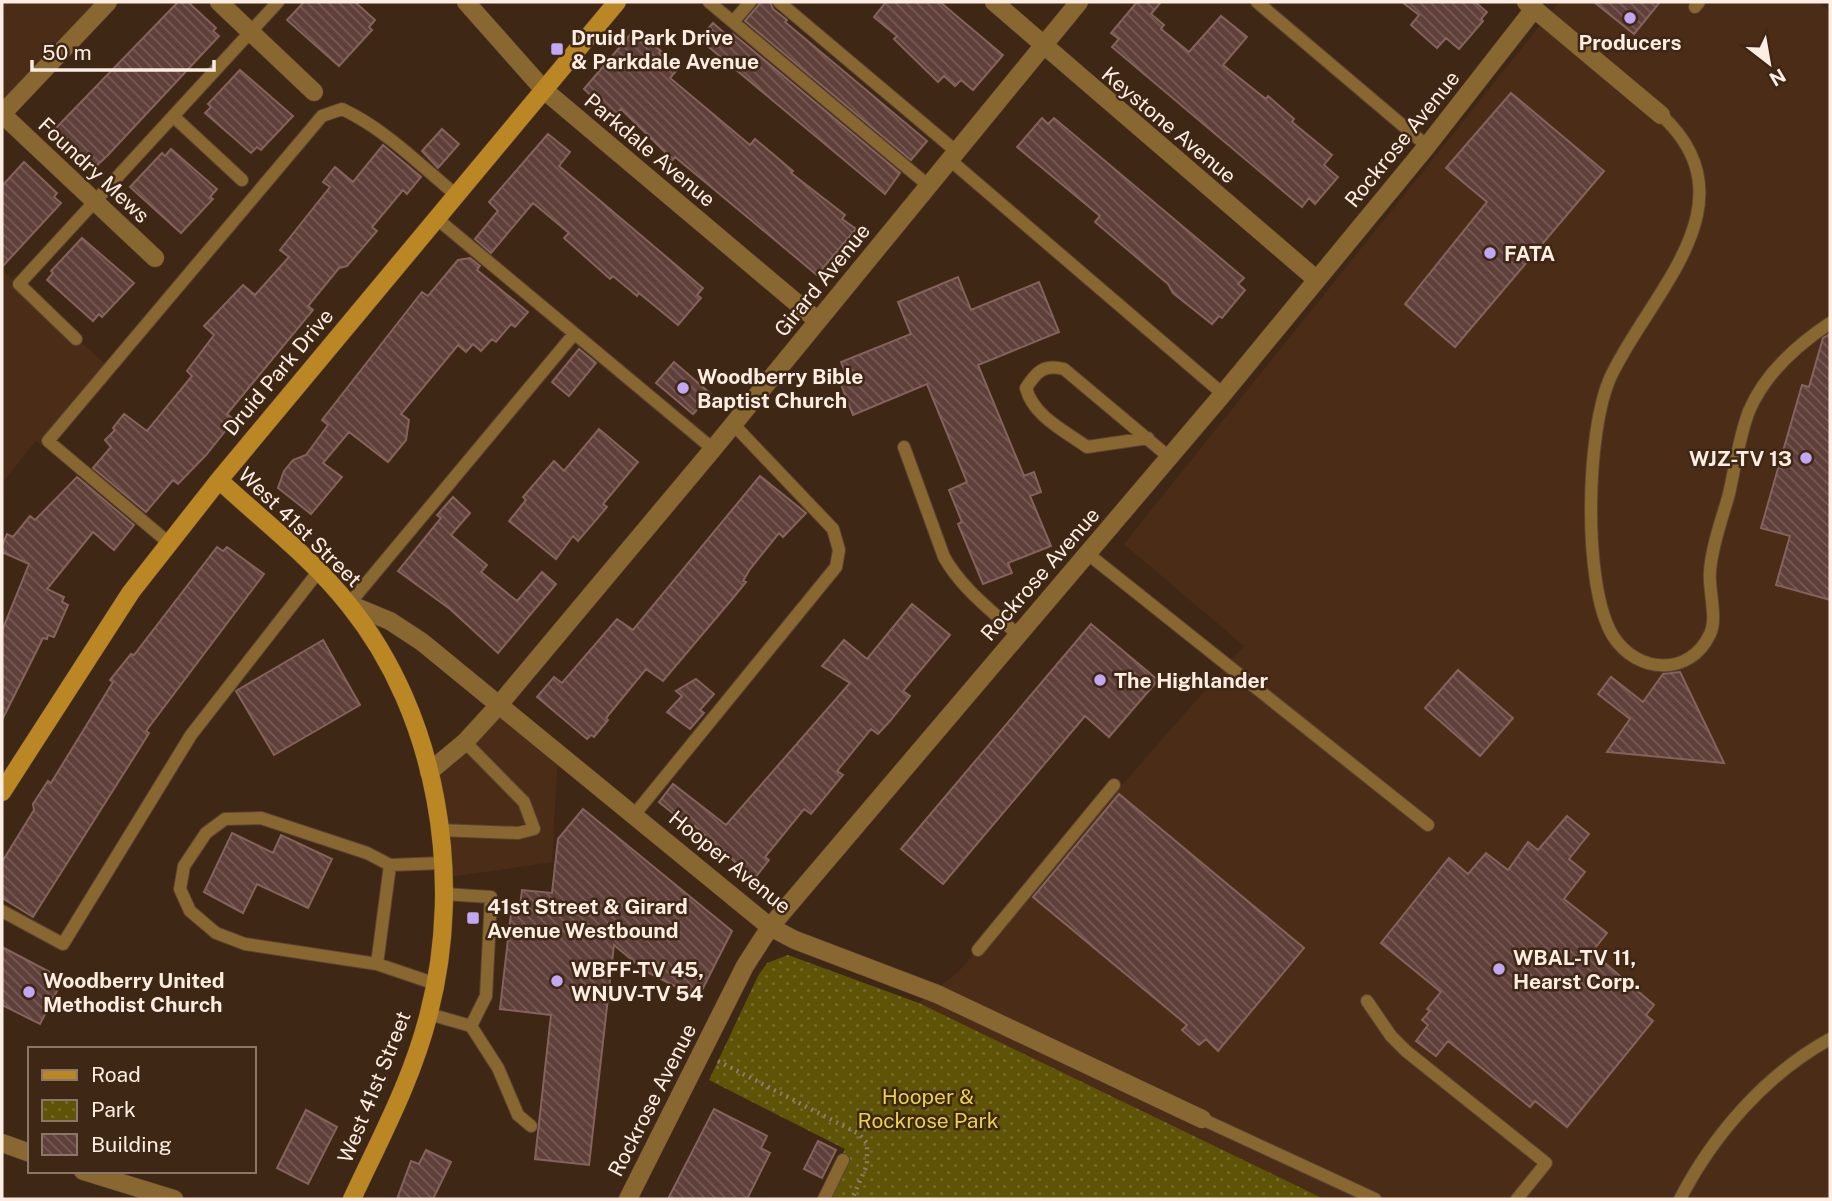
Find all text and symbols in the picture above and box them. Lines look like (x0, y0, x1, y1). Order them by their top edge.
marker: Producers (1622, 10, 1638, 26)
place label: Druid Park Drive & Parkdale Avenue (571, 25, 759, 74)
scale bar (32, 28, 214, 72)
north arrow (1734, 28, 1804, 98)
place label: Producers (1579, 30, 1681, 55)
text: 50 m (42, 40, 92, 65)
marker: Druid Park Drive & Parkdale Avenue (549, 41, 565, 57)
street label: Keystone Avenue (1097, 62, 1241, 188)
text: N (1766, 64, 1790, 91)
street label: Rockrose Avenue (1339, 66, 1465, 212)
street label: Parkdale Avenue (579, 88, 721, 212)
street label: Foundry Mews (33, 112, 155, 228)
street label: Girard Avenue (769, 219, 875, 341)
place label: FATA (1504, 241, 1555, 266)
marker: FATA (1482, 245, 1498, 261)
street label: Druid Park Drive (218, 303, 338, 441)
place label: Woodberry Bible Baptist Church (697, 364, 863, 413)
marker: Woodberry Bible Baptist Church (675, 380, 691, 396)
place label: WJZ-TV 13 (1689, 446, 1792, 471)
marker: WJZ-TV 13 (1798, 450, 1814, 466)
street label: West 41st Street (233, 462, 367, 592)
street label: Rockrose Avenue (975, 502, 1105, 646)
place label: The Highlander (1114, 668, 1269, 693)
marker: The Highlander (1092, 672, 1108, 688)
street label: Hooper Avenue (664, 805, 796, 919)
place label: 41st Street & Girard Avenue Westbound (487, 894, 688, 943)
marker: 41st Street & Girard Avenue Westbound (465, 910, 481, 926)
place label: WBAL-TV 11, Hearst Corp. (1513, 945, 1640, 994)
place label: WBFF-TV 45, WNUV-TV 54 (571, 957, 704, 1006)
marker: WBAL-TV 11, Hearst Corp. (1491, 961, 1507, 977)
place label: Woodberry United Methodist Church (43, 968, 225, 1017)
marker: WBFF-TV 45, WNUV-TV 54 (549, 973, 565, 989)
marker: Woodberry United Methodist Church (21, 984, 37, 1000)
street label: West 41st Street (332, 1008, 416, 1166)
street label: Rockrose Avenue (603, 1019, 701, 1181)
legend (28, 1047, 256, 1173)
text: Road (91, 1062, 141, 1087)
park label: Hooper & Rockrose Park (858, 1084, 999, 1133)
text: Park (91, 1097, 136, 1122)
text: Building (91, 1132, 172, 1157)

